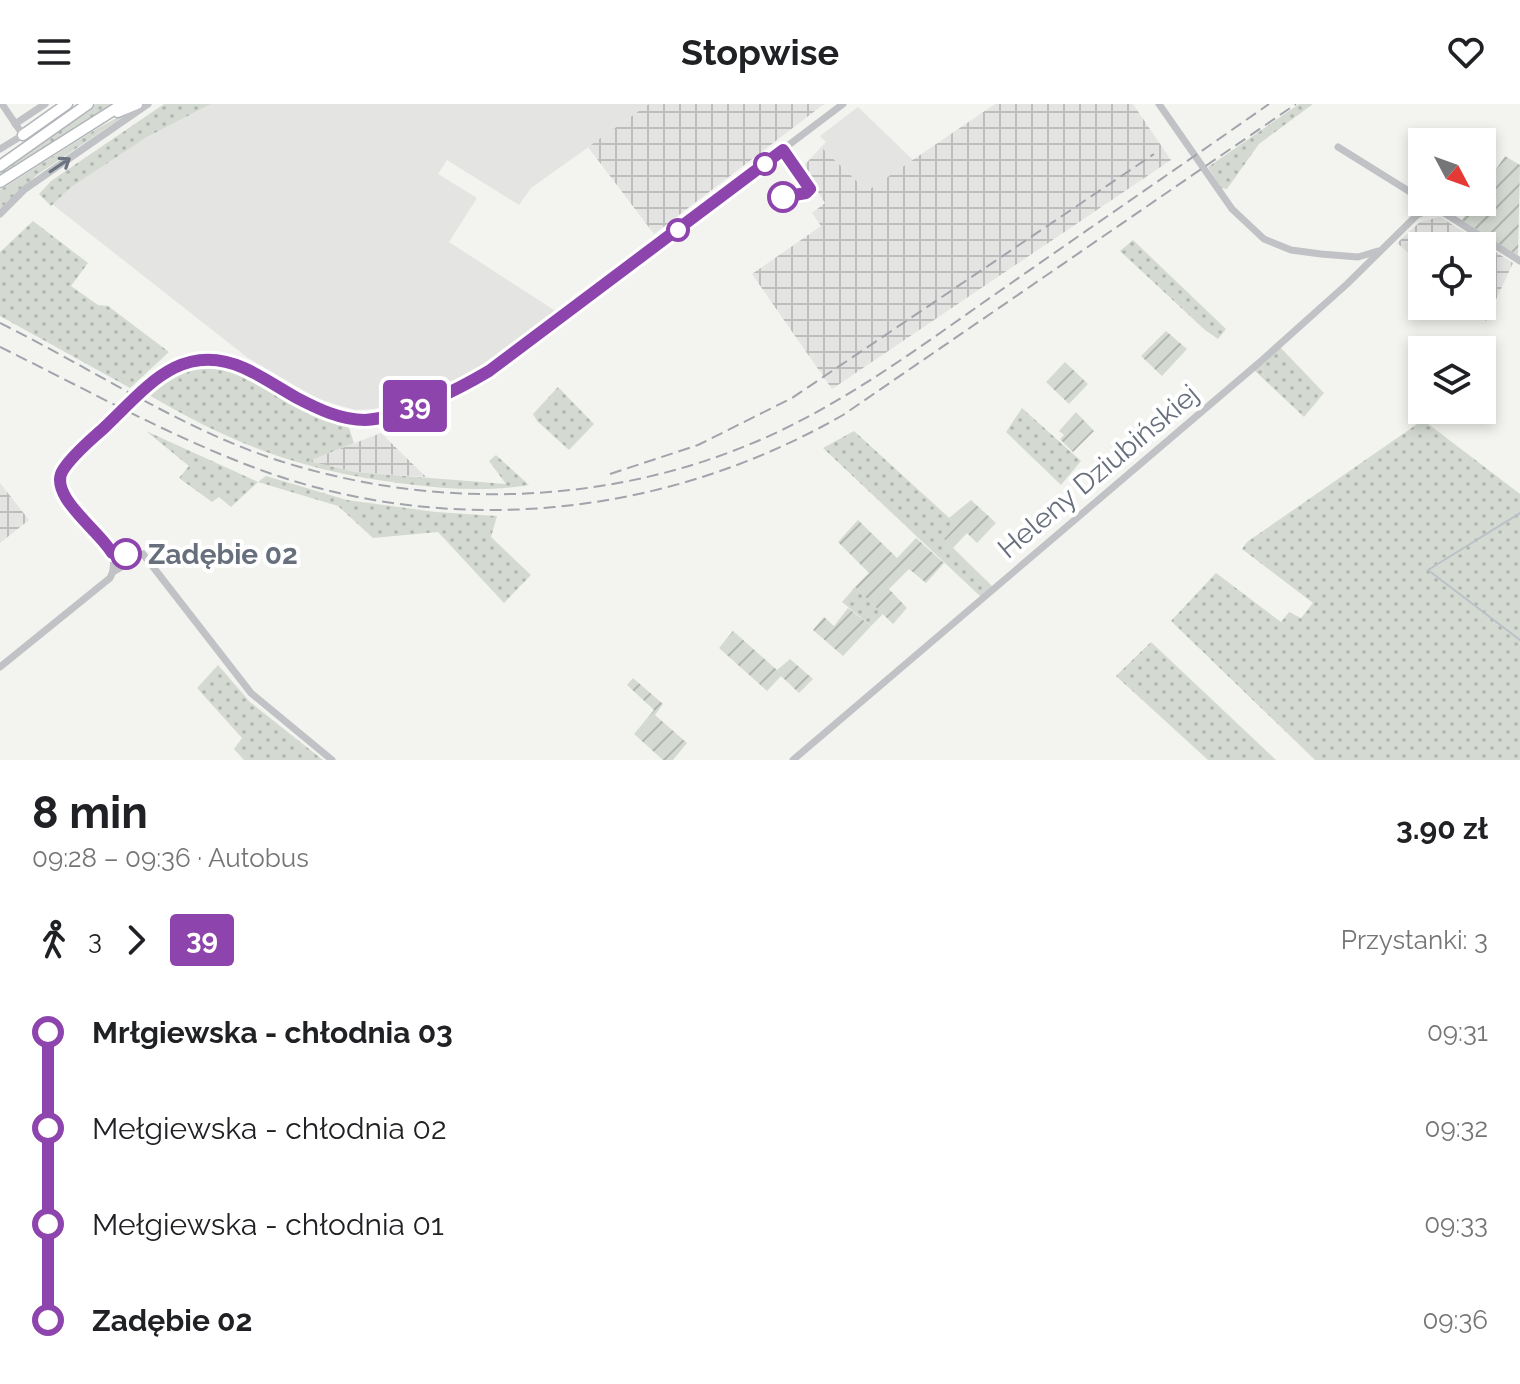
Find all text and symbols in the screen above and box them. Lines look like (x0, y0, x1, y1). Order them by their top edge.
icon: menu (32, 30, 76, 74)
icon: heart (1444, 30, 1488, 74)
text: Stopwise (681, 31, 839, 73)
north arrow (1408, 128, 1496, 216)
map controls (1408, 128, 1496, 424)
unlabelled marker (754, 153, 776, 175)
one-way arrow (49, 157, 71, 173)
unlabelled marker (768, 182, 798, 212)
unlabelled marker (667, 219, 689, 241)
button: locate (1408, 232, 1496, 320)
button: layers (1408, 336, 1496, 424)
street label: Heleny Dziubińskiej (991, 378, 1205, 565)
line badge: 39 (379, 380, 451, 432)
text: 39 (399, 389, 431, 422)
place label: Zadębie 02 (148, 538, 298, 571)
marker: Zadębie 02 (111, 539, 141, 569)
text: 8 min (32, 787, 148, 838)
text: 3.90 zł (1396, 811, 1488, 846)
text: 09:28 – 09:36 · Autobus (32, 843, 309, 873)
icon: walk (32, 918, 76, 962)
icon: forward (114, 918, 158, 962)
text: 39 (186, 923, 218, 956)
text: 3 (88, 925, 102, 955)
text: Przystanki: 3 (1341, 925, 1488, 955)
text: Mrłgiewska - chłodnia 03 (92, 1015, 453, 1050)
text: 09:31 (1427, 1017, 1488, 1047)
text: Mełgiewska - chłodnia 02 (92, 1111, 447, 1146)
text: 09:32 (1425, 1113, 1488, 1143)
text: Mełgiewska - chłodnia 01 (92, 1207, 444, 1242)
text: 09:33 (1424, 1209, 1488, 1239)
text: Zadębie 02 (92, 1303, 252, 1338)
text: 09:36 (1422, 1305, 1488, 1335)

